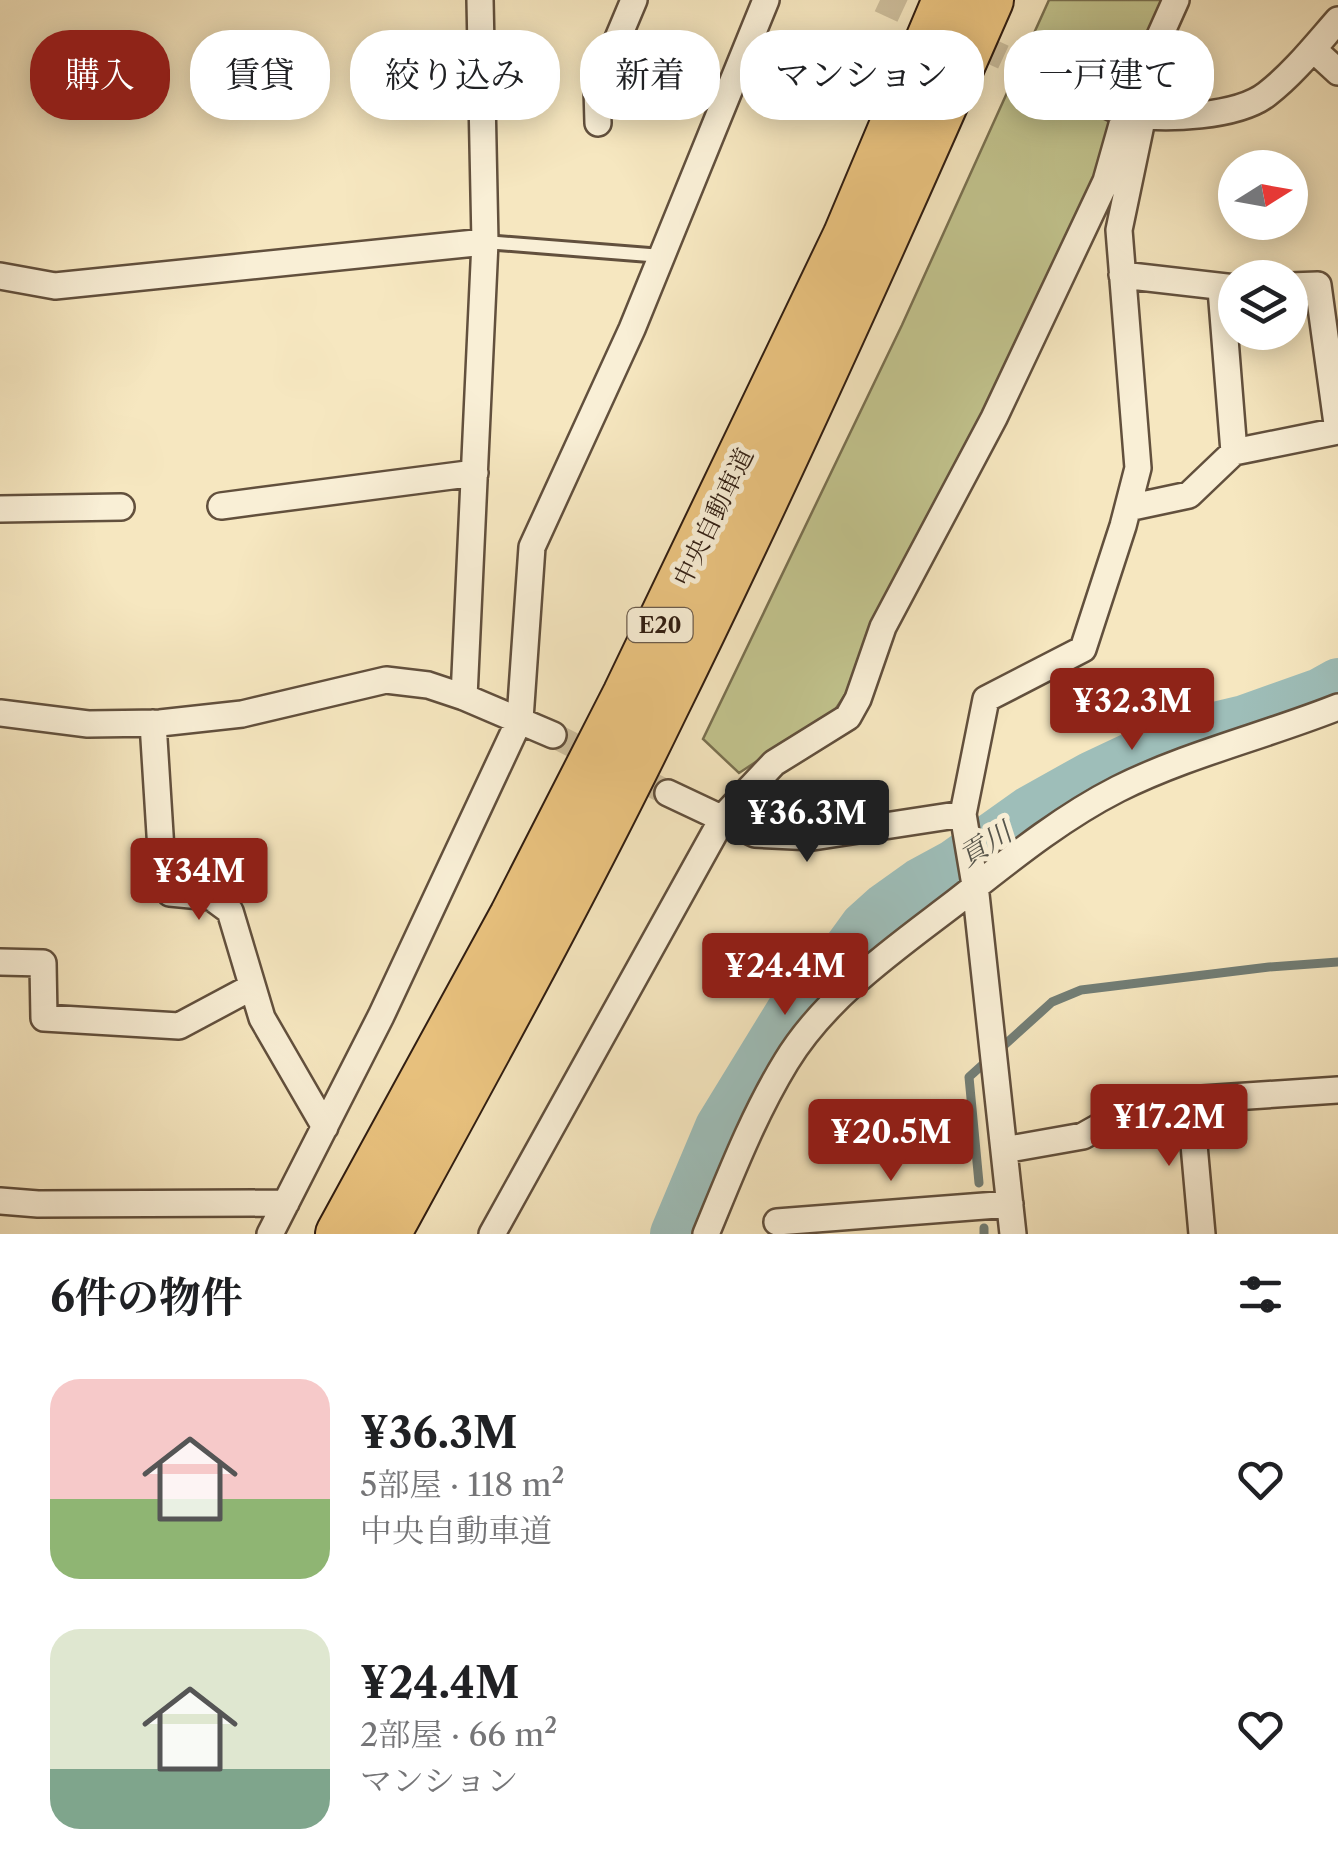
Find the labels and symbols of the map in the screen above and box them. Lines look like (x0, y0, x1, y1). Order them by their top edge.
north arrow (1218, 150, 1308, 240)
street label: 中央自動車道 (667, 443, 760, 591)
road number: E20 (628, 608, 692, 642)
pin: ¥32.3M (1051, 668, 1213, 753)
pin: ¥36.3M (726, 780, 888, 865)
water label: 貢川 (952, 813, 1020, 873)
pin: ¥34M (140, 838, 258, 923)
pin: ¥24.4M (704, 933, 866, 1018)
pin: ¥17.2M (1088, 1084, 1250, 1169)
pin: ¥20.5M (810, 1099, 972, 1184)

